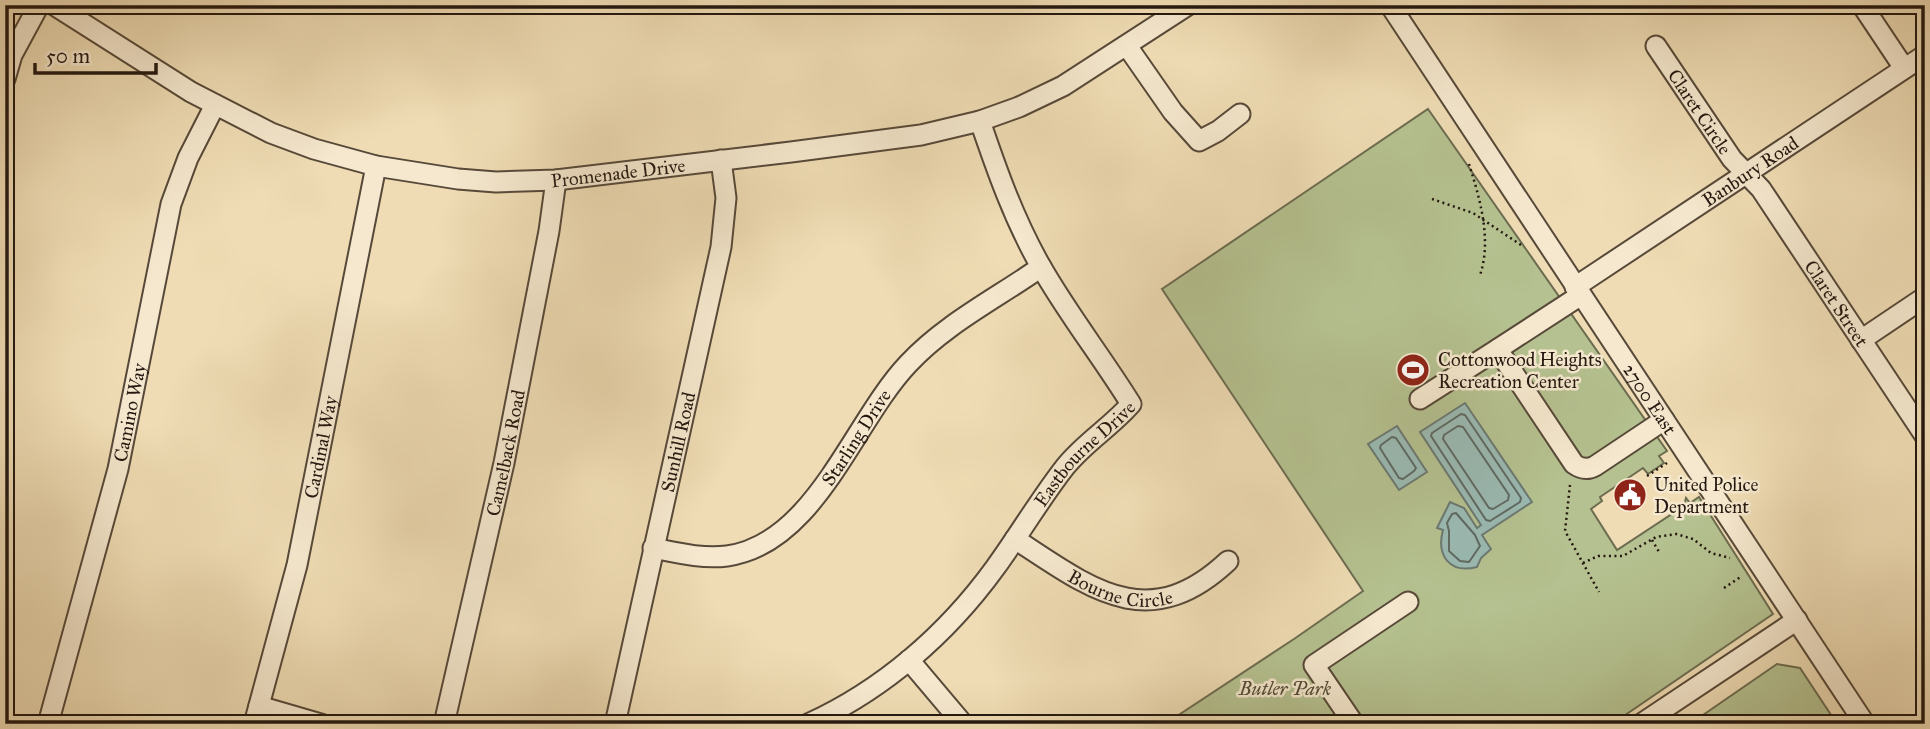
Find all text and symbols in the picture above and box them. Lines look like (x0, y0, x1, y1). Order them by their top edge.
scale bar (35, 32, 156, 76)
text: 50 m (46, 43, 91, 69)
street label: Claret Circle (1663, 65, 1737, 159)
street label: Banbury Road (1698, 131, 1803, 212)
street label: Promenade Drive (550, 154, 687, 193)
street label: Claret Street (1799, 256, 1874, 351)
place label: Cottonwood Heights Recreation Center (1438, 348, 1602, 393)
sports icon: Cottonwood Heights Recreation Center (1394, 351, 1432, 389)
street label: 2700 East (1618, 359, 1682, 439)
street label: Camino Way (109, 360, 151, 464)
street label: Starling Drive (817, 385, 896, 490)
street label: Camelback Road (481, 387, 530, 518)
street label: Sunhill Road (656, 389, 701, 494)
street label: Cardinal Way (299, 393, 342, 500)
street label: Eastbourne Drive (1029, 396, 1140, 511)
place label: United Police Department (1654, 473, 1759, 518)
public building icon: United Police Department (1611, 476, 1649, 514)
street label: Bourne Circle (1064, 565, 1175, 612)
park label: Butler Park (1238, 677, 1332, 700)

